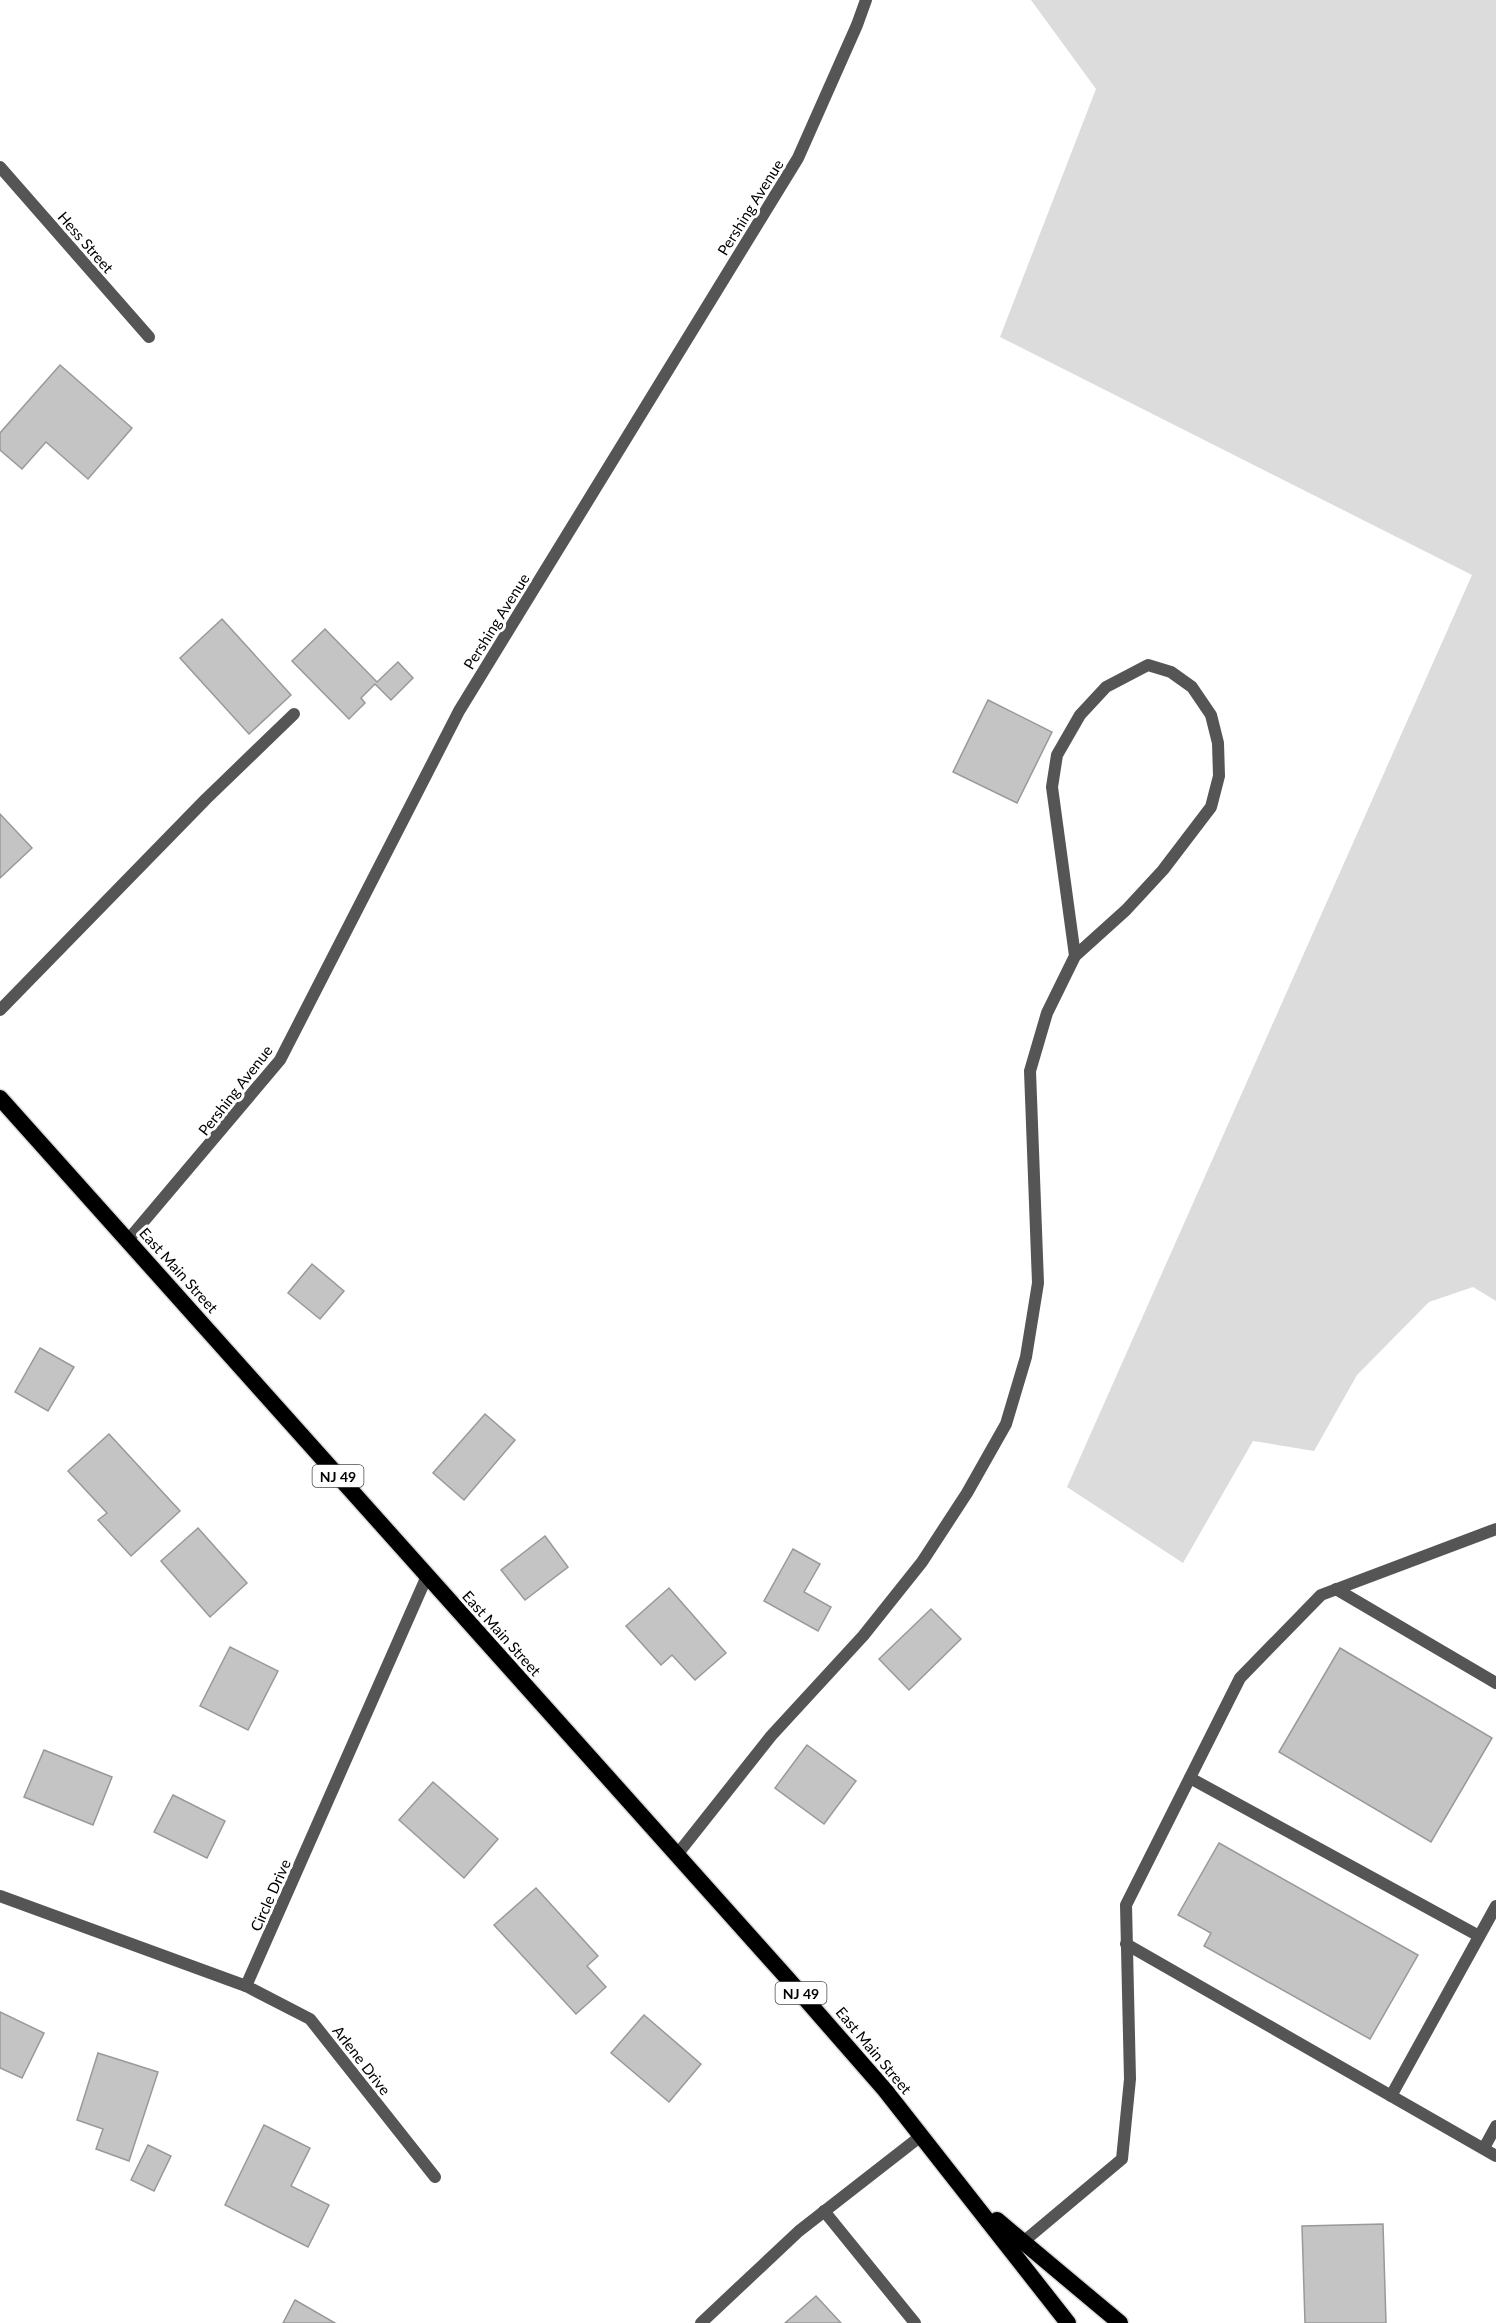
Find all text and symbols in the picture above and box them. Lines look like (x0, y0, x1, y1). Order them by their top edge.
street label: Pershing Avenue (713, 156, 787, 258)
street label: Hess Street (54, 208, 118, 277)
street label: Pershing Avenue (459, 570, 533, 672)
street label: Pershing Avenue (194, 1041, 276, 1139)
street label: East Main Street (136, 1224, 222, 1317)
road number: NJ 49 (312, 1465, 364, 1487)
street label: East Main Street (459, 1587, 545, 1680)
street label: Circle Drive (246, 1856, 294, 1934)
road number: NJ 49 (776, 1982, 826, 2004)
street label: East Main Street (832, 2003, 916, 2098)
street label: Arlene Drive (329, 2022, 395, 2098)

